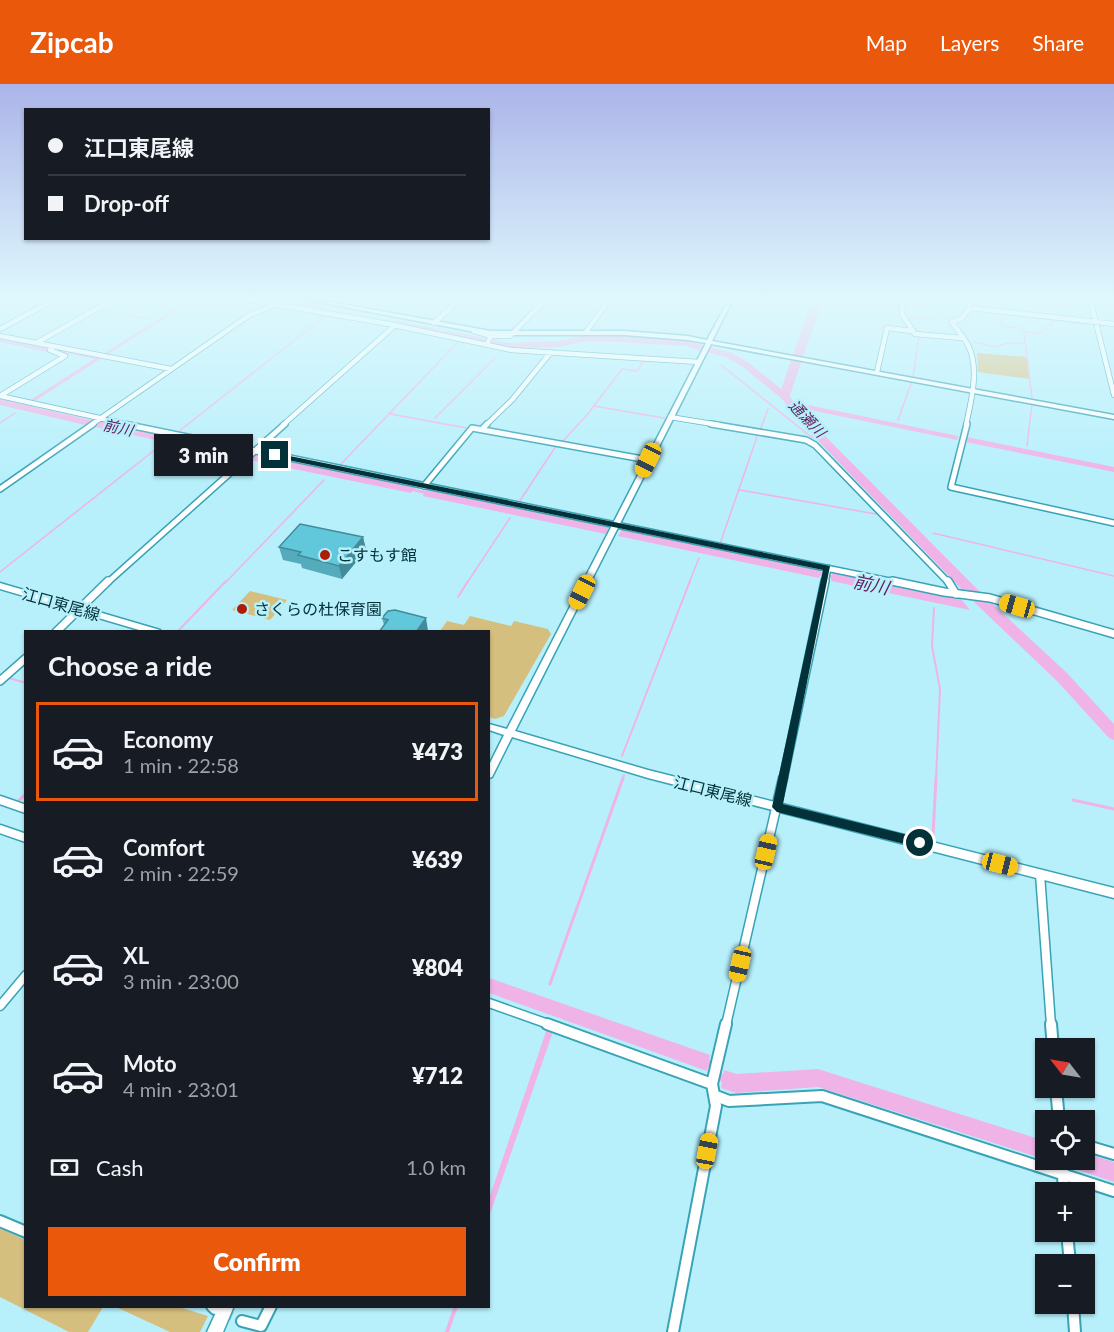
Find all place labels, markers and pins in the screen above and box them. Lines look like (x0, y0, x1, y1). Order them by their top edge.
place label: こすもす館 (337, 545, 417, 564)
marker: こすもす館 (318, 548, 332, 562)
place label: さくらの杜保育園 (254, 599, 382, 618)
marker: さくらの杜保育園 (235, 602, 249, 616)

